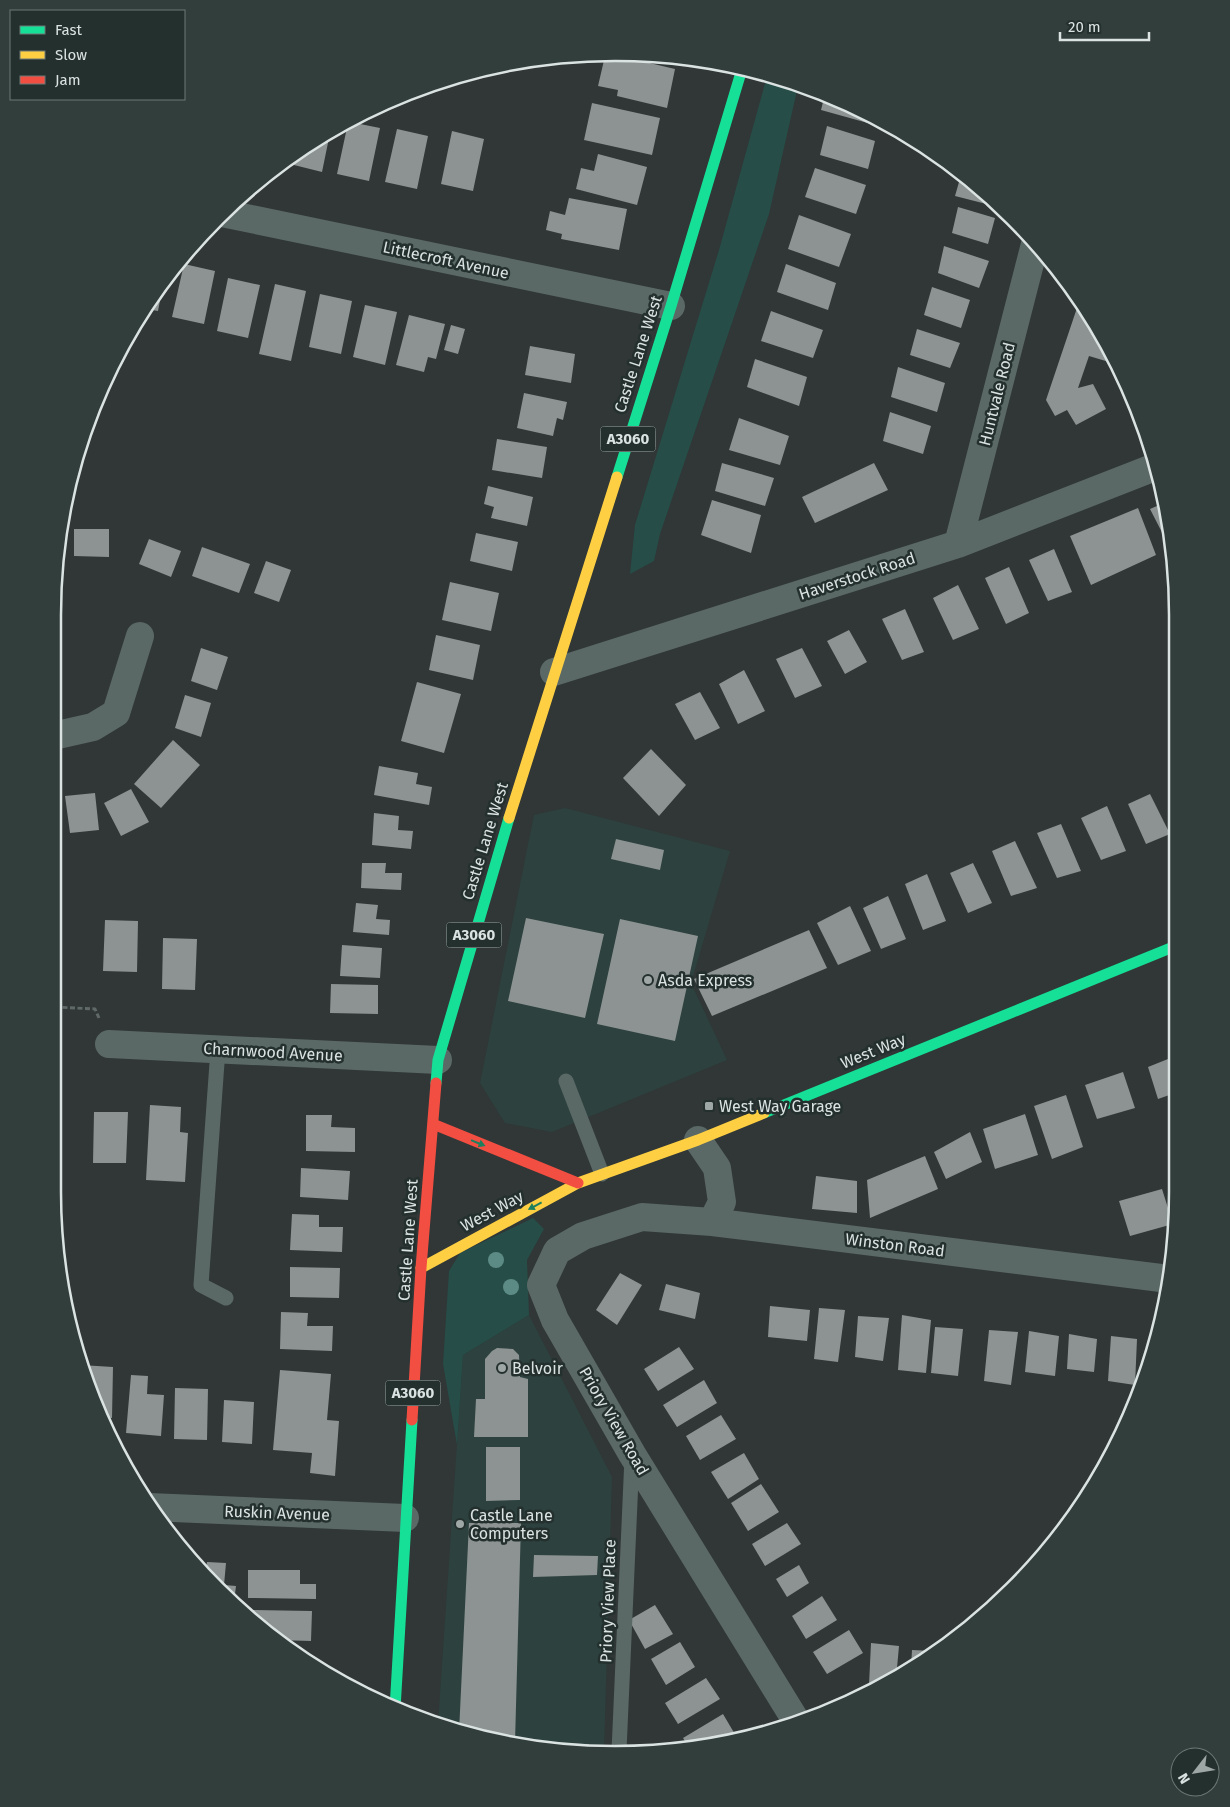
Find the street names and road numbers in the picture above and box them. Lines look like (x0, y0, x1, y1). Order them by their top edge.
street label: Littlecroft Avenue (381, 237, 511, 283)
street label: Castle Lane West (610, 293, 666, 415)
street label: Huntvale Road (975, 340, 1019, 448)
road number: A3060 (600, 426, 656, 452)
street label: Haverstock Road (796, 548, 918, 604)
street label: Castle Lane West (458, 780, 512, 902)
road number: A3060 (446, 922, 502, 948)
street label: West Way (838, 1029, 908, 1073)
street label: Charnwood Avenue (203, 1039, 343, 1065)
street label: Castle Lane West (394, 1178, 422, 1301)
street label: West Way (457, 1187, 527, 1235)
street label: Winston Road (844, 1229, 946, 1261)
street label: Priory View Road (575, 1363, 653, 1479)
road number: A3060 (386, 1380, 440, 1406)
street label: Ruskin Avenue (224, 1502, 330, 1524)
street label: Priory View Place (596, 1539, 620, 1663)

